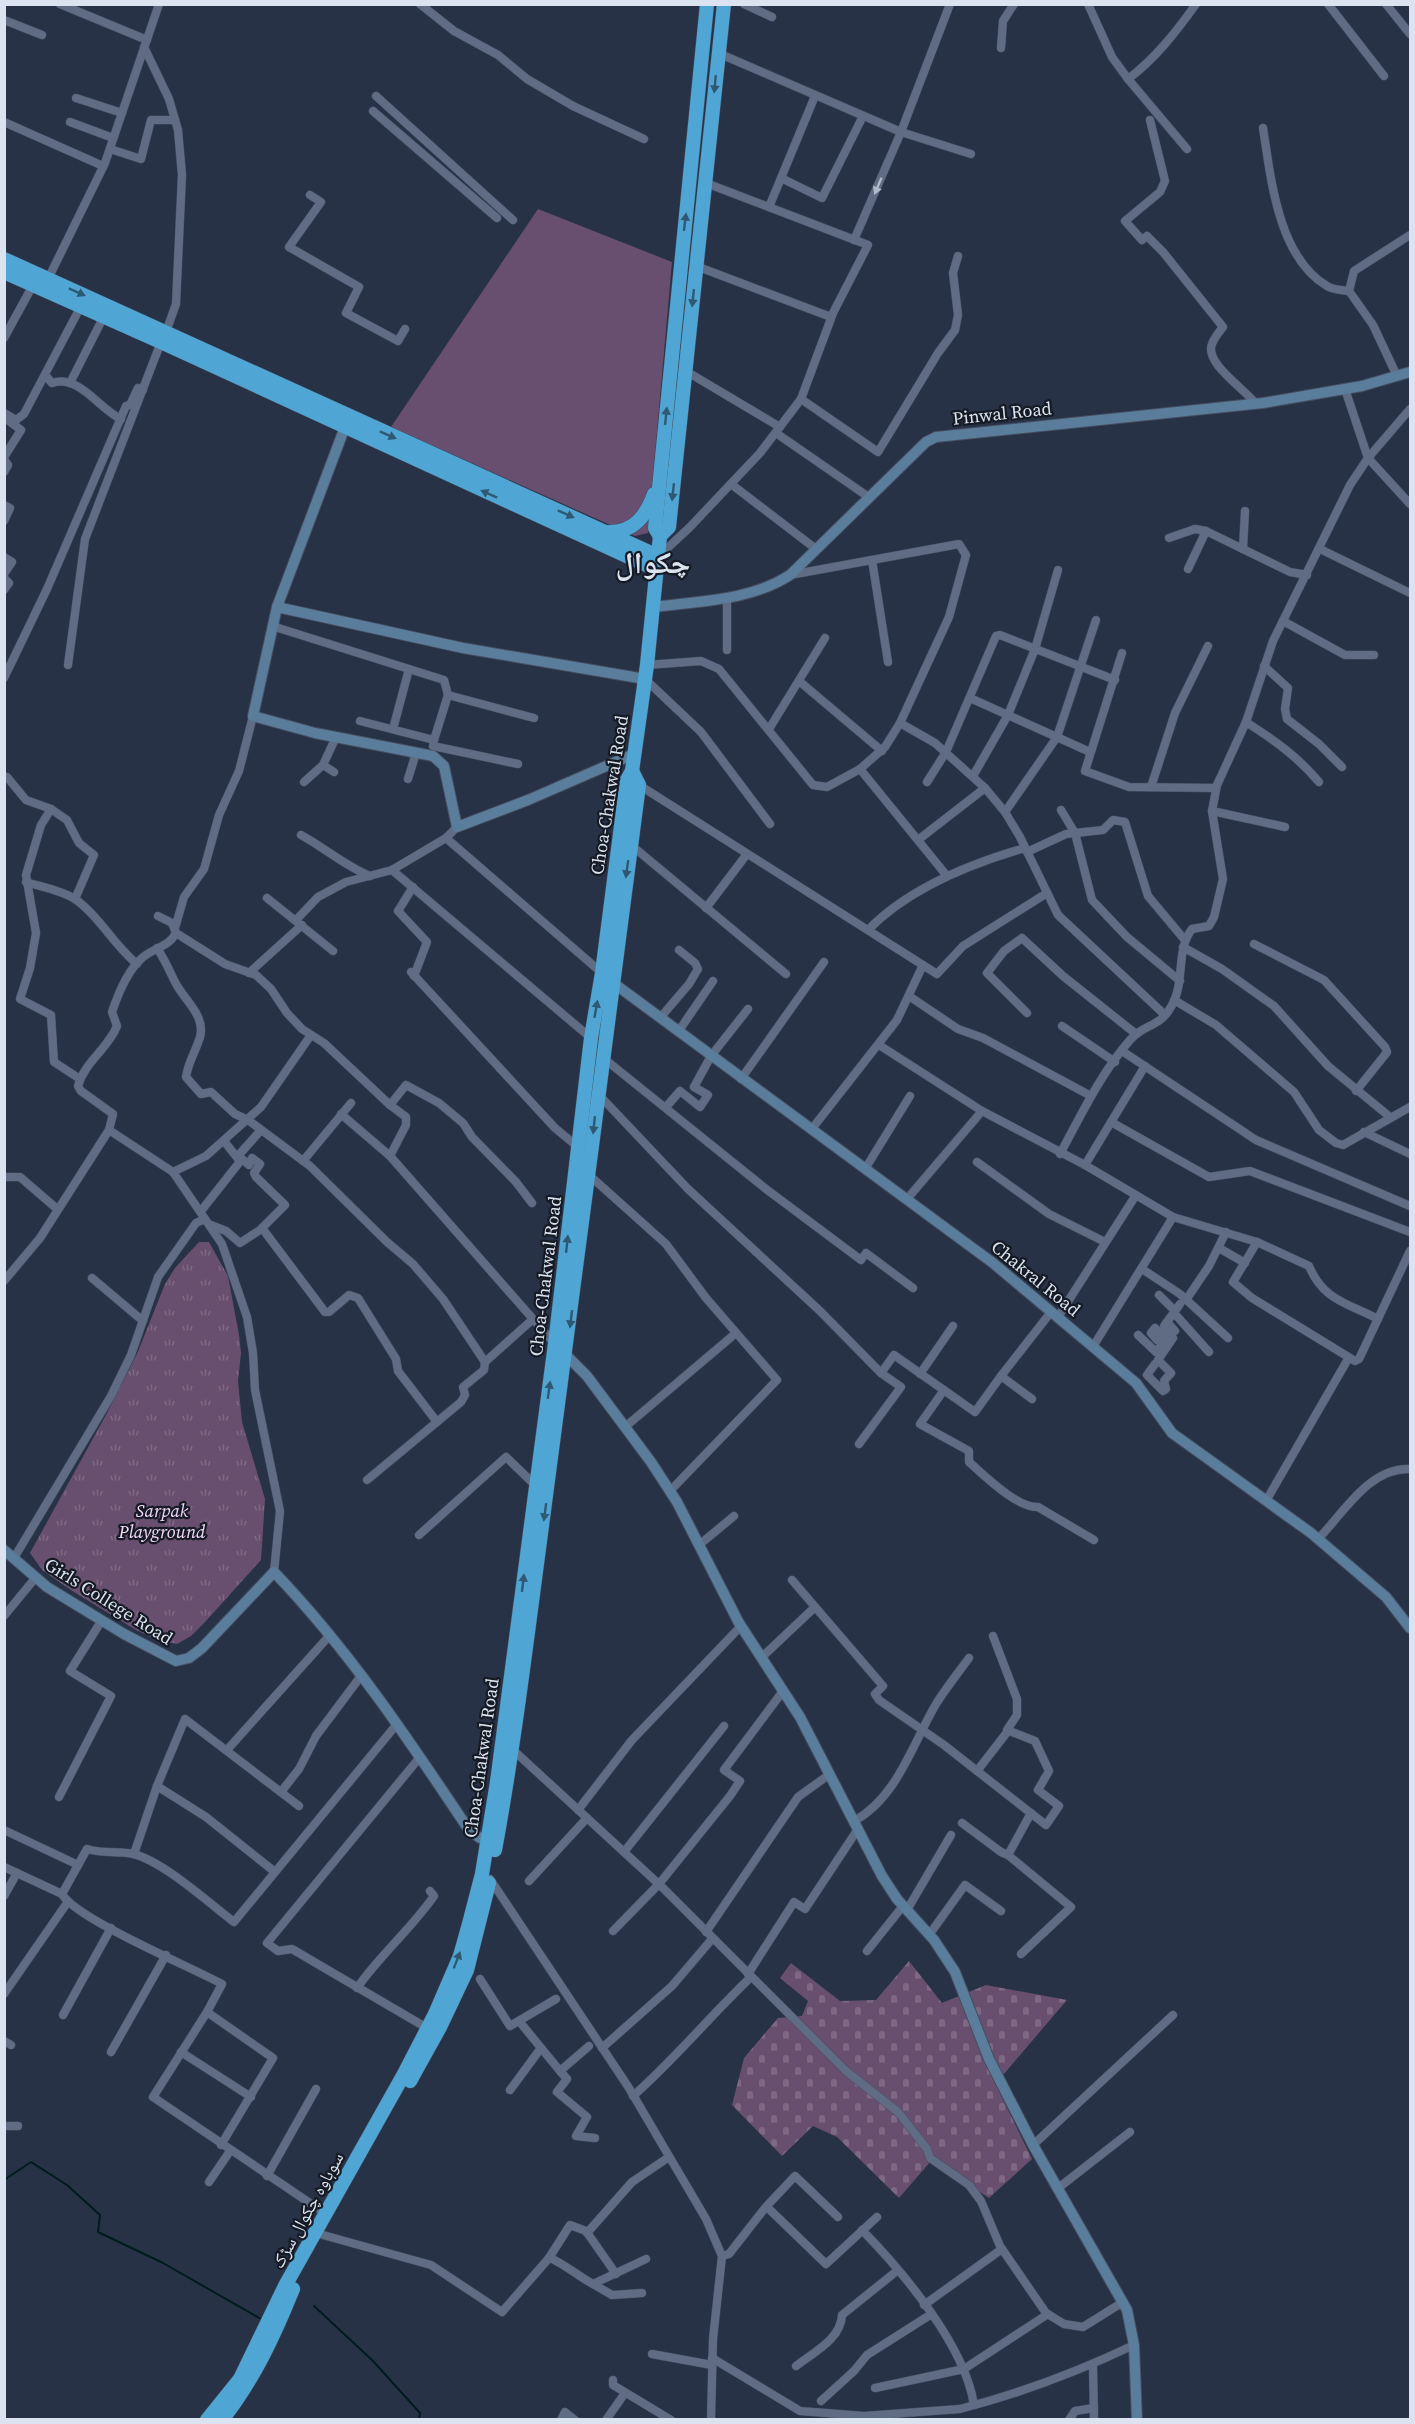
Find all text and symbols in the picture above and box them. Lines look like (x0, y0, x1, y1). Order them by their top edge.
one-way arrow (710, 74, 720, 93)
one-way arrow (873, 177, 883, 195)
one-way arrow (680, 213, 689, 232)
one-way arrow (68, 287, 85, 296)
one-way arrow (688, 289, 697, 308)
street label: Pinwal Road (951, 395, 1053, 431)
one-way arrow (661, 407, 671, 426)
one-way arrow (379, 430, 396, 439)
one-way arrow (668, 483, 678, 502)
one-way arrow (481, 489, 498, 498)
one-way arrow (557, 509, 575, 519)
district label: چکوال (616, 542, 691, 583)
street label: Choa-Chakwal Road (584, 714, 634, 876)
one-way arrow (623, 860, 632, 879)
one-way arrow (592, 999, 601, 1018)
one-way arrow (590, 1116, 599, 1135)
street label: Choa-Chakwal Road (523, 1195, 567, 1357)
one-way arrow (562, 1234, 571, 1253)
street label: Chakral Road (986, 1234, 1086, 1322)
one-way arrow (566, 1309, 576, 1328)
one-way arrow (544, 1380, 553, 1399)
park label: Sarpak Playground (118, 1498, 206, 1544)
one-way arrow (540, 1502, 549, 1521)
street label: Girls College Road (40, 1552, 178, 1650)
one-way arrow (518, 1573, 528, 1592)
street label: Choa-Chakwal Road (457, 1677, 505, 1839)
one-way arrow (453, 1951, 463, 1969)
street label: سوہاوہ چکوال سڑک (265, 2147, 349, 2273)

